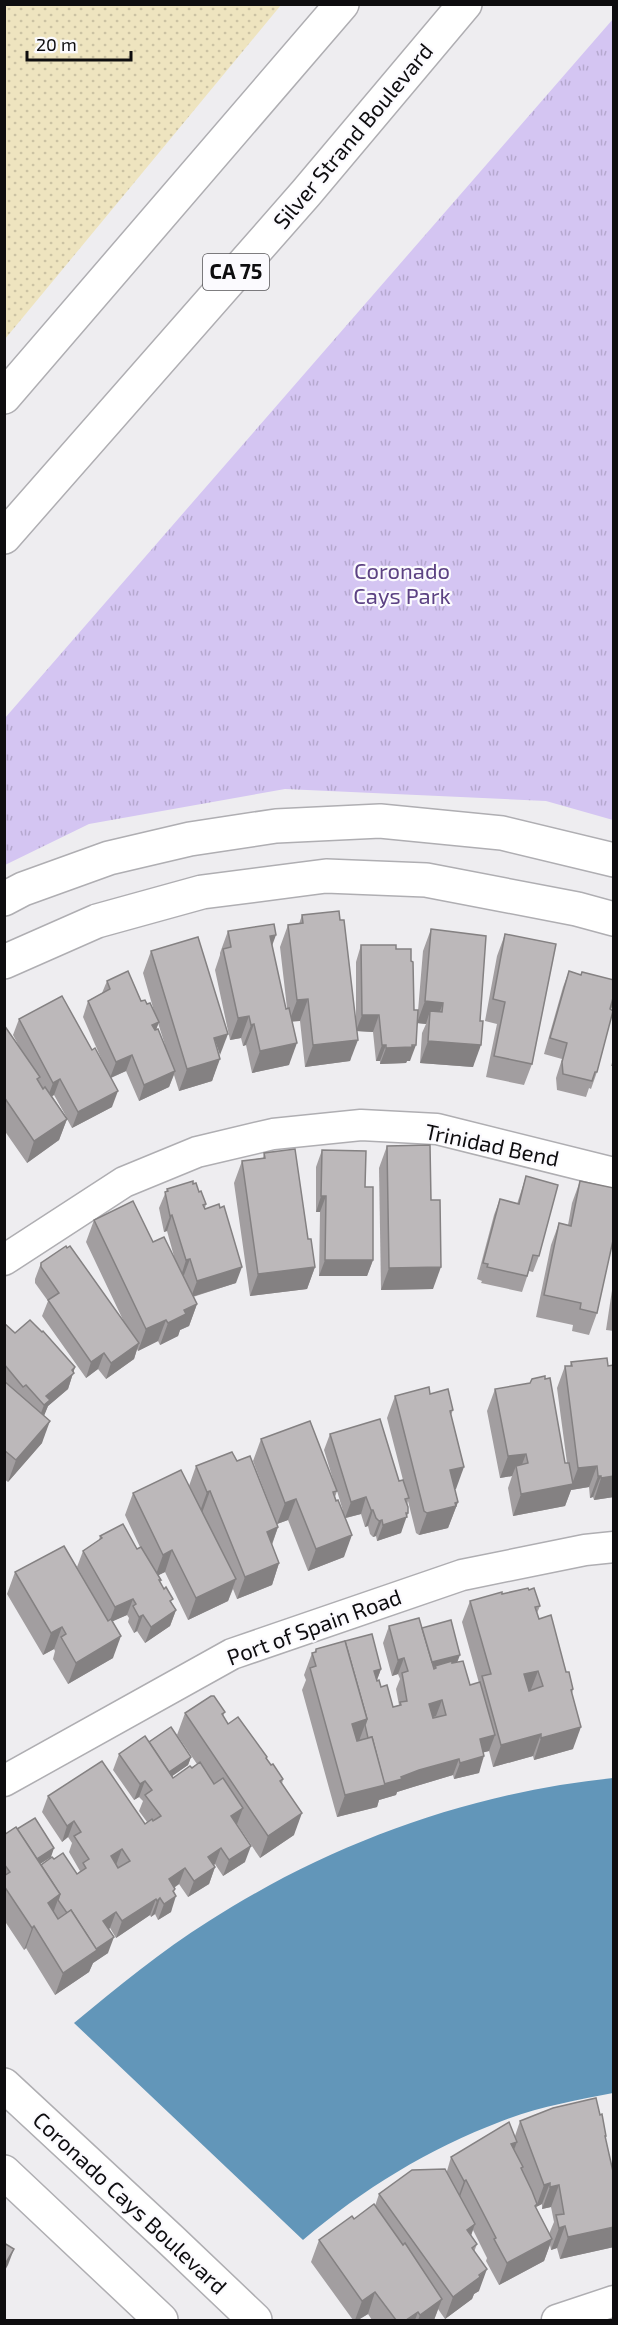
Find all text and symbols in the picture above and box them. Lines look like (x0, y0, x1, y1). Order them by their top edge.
scale bar (27, 24, 130, 62)
text: 20 m (36, 33, 77, 55)
street label: Silver Strand Boulevard (267, 37, 437, 233)
road number: CA 75 (203, 254, 269, 290)
park label: Coronado Cays Park (353, 557, 451, 608)
street label: Trinidad Bend (423, 1117, 562, 1171)
street label: Port of Spain Road (223, 1582, 404, 1670)
street label: Coronado Cays Boulevard (29, 2106, 233, 2299)

